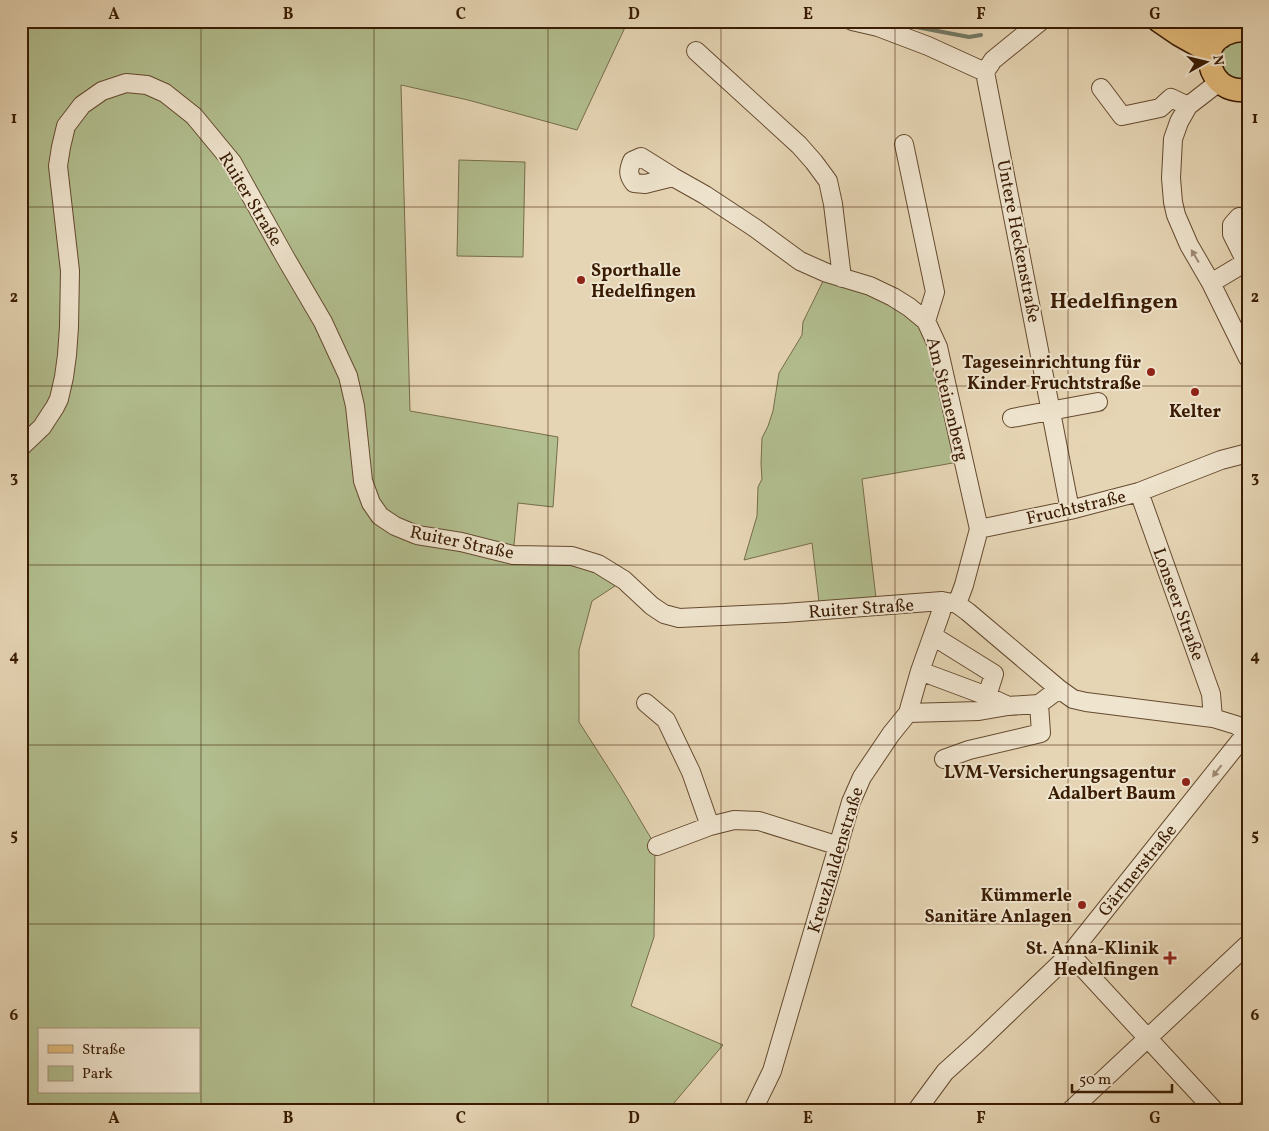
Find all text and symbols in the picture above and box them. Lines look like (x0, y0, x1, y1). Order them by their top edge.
text: A (108, 4, 120, 26)
text: B (283, 4, 294, 26)
text: C (456, 4, 466, 26)
text: D (628, 4, 640, 26)
text: E (803, 4, 813, 26)
text: F (976, 4, 986, 26)
text: G (1149, 4, 1161, 26)
north arrow (1182, 38, 1232, 88)
text: N (1207, 54, 1228, 67)
text: 1 (11, 108, 17, 130)
text: 1 (1252, 108, 1258, 130)
street label: Ruiter Straße (212, 148, 288, 252)
street label: Untere Heckenstraße (989, 158, 1046, 325)
one-way arrow (1190, 249, 1199, 262)
place label: Sporthalle Hedelfingen (591, 259, 696, 305)
marker: Sporthalle Hedelfingen (575, 274, 587, 286)
text: 2 (10, 287, 18, 309)
district label: Hedelfingen (1050, 287, 1178, 318)
text: 2 (1251, 287, 1259, 309)
street label: Am Steinenberg (919, 335, 974, 464)
place label: Tageseinrichtung für Kinder Fruchtstraße (962, 351, 1141, 397)
marker: Tageseinrichtung für Kinder Fruchtstraße (1145, 366, 1157, 378)
marker: Kelter (1189, 386, 1201, 398)
place label: Kelter (1169, 400, 1222, 425)
text: 3 (10, 467, 18, 489)
text: 3 (1251, 467, 1259, 489)
street label: Fruchtstraße (1024, 485, 1129, 532)
street label: Ruiter Straße (407, 520, 516, 567)
street label: Lonseer Straße (1146, 545, 1210, 664)
street label: Ruiter Straße (807, 593, 915, 626)
text: 4 (9, 646, 19, 668)
text: 4 (1250, 646, 1260, 668)
place label: LVM-Versicherungsagentur Adalbert Baum (944, 761, 1176, 807)
one-way arrow (1211, 764, 1222, 777)
marker: LVM-Versicherungsagentur Adalbert Baum (1180, 776, 1192, 788)
street label: Kreuzhaldenstraße (802, 784, 871, 937)
street label: Gärtnerstraße (1093, 819, 1183, 923)
text: 5 (10, 825, 18, 847)
text: 5 (1251, 825, 1259, 847)
place label: Kümmerle Sanitäre Anlagen (925, 884, 1072, 930)
marker: Kümmerle Sanitäre Anlagen (1076, 899, 1088, 911)
place label: St. Anna-Klinik Hedelfingen (1026, 937, 1159, 983)
marker: St. Anna-Klinik Hedelfingen (1163, 951, 1177, 965)
text: 6 (10, 1005, 19, 1027)
text: 6 (1251, 1005, 1260, 1027)
legend (38, 1028, 200, 1094)
text: Straße (82, 1040, 125, 1061)
scale bar (1072, 1061, 1172, 1093)
text: Park (82, 1064, 113, 1085)
text: 50 m (1079, 1070, 1111, 1091)
text: A (108, 1108, 120, 1130)
text: B (283, 1108, 294, 1130)
text: C (456, 1108, 466, 1130)
text: D (628, 1108, 640, 1130)
text: E (803, 1108, 813, 1130)
text: F (976, 1108, 986, 1130)
text: G (1149, 1108, 1161, 1130)

